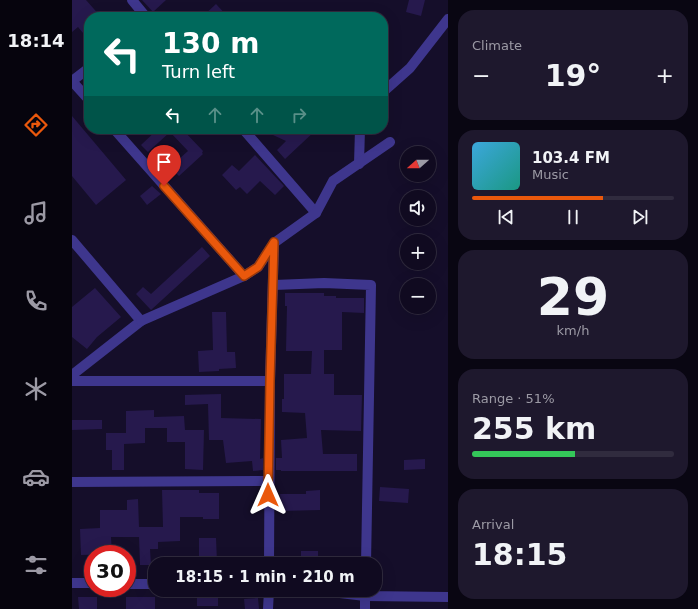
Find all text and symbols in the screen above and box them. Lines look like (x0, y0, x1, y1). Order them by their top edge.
text: 130 m (162, 27, 259, 60)
icon: left (96, 28, 148, 80)
text: 18:14 (7, 30, 65, 51)
text: Climate (472, 38, 522, 53)
text: 19° (545, 58, 601, 93)
text: Turn left (162, 61, 235, 82)
text: − (472, 63, 490, 88)
text: + (656, 63, 674, 88)
icon: left (162, 104, 184, 126)
icon: ahead (204, 104, 226, 126)
icon: ahead (246, 104, 268, 126)
icon: right (288, 104, 310, 126)
icon: directions (22, 111, 50, 139)
pin (147, 145, 181, 186)
north arrow (400, 146, 436, 182)
map controls (400, 146, 436, 314)
text: 103.4 FM (532, 149, 610, 167)
icon: arrive (153, 151, 175, 173)
text: Music (532, 167, 569, 182)
button: sound (400, 190, 436, 226)
icon: music (22, 199, 50, 227)
icon: previous (495, 206, 517, 228)
icon: pause (562, 206, 584, 228)
icon: next (629, 206, 651, 228)
button: + (400, 234, 436, 270)
text: 29 (537, 267, 609, 327)
button: − (400, 278, 436, 314)
icon: phone (22, 287, 50, 315)
text: km/h (557, 323, 589, 338)
icon: climate (22, 375, 50, 403)
text: Range · 51% (472, 391, 555, 406)
text: 255 km (472, 411, 596, 446)
icon: car (22, 463, 50, 491)
position arrow (247, 474, 289, 516)
text: Arrival (472, 517, 514, 532)
text: 18:15 (472, 537, 568, 572)
speed limit sign: 30 (84, 545, 136, 597)
icon: filters (22, 551, 50, 579)
text: 18:15 · 1 min · 210 m (175, 568, 355, 586)

